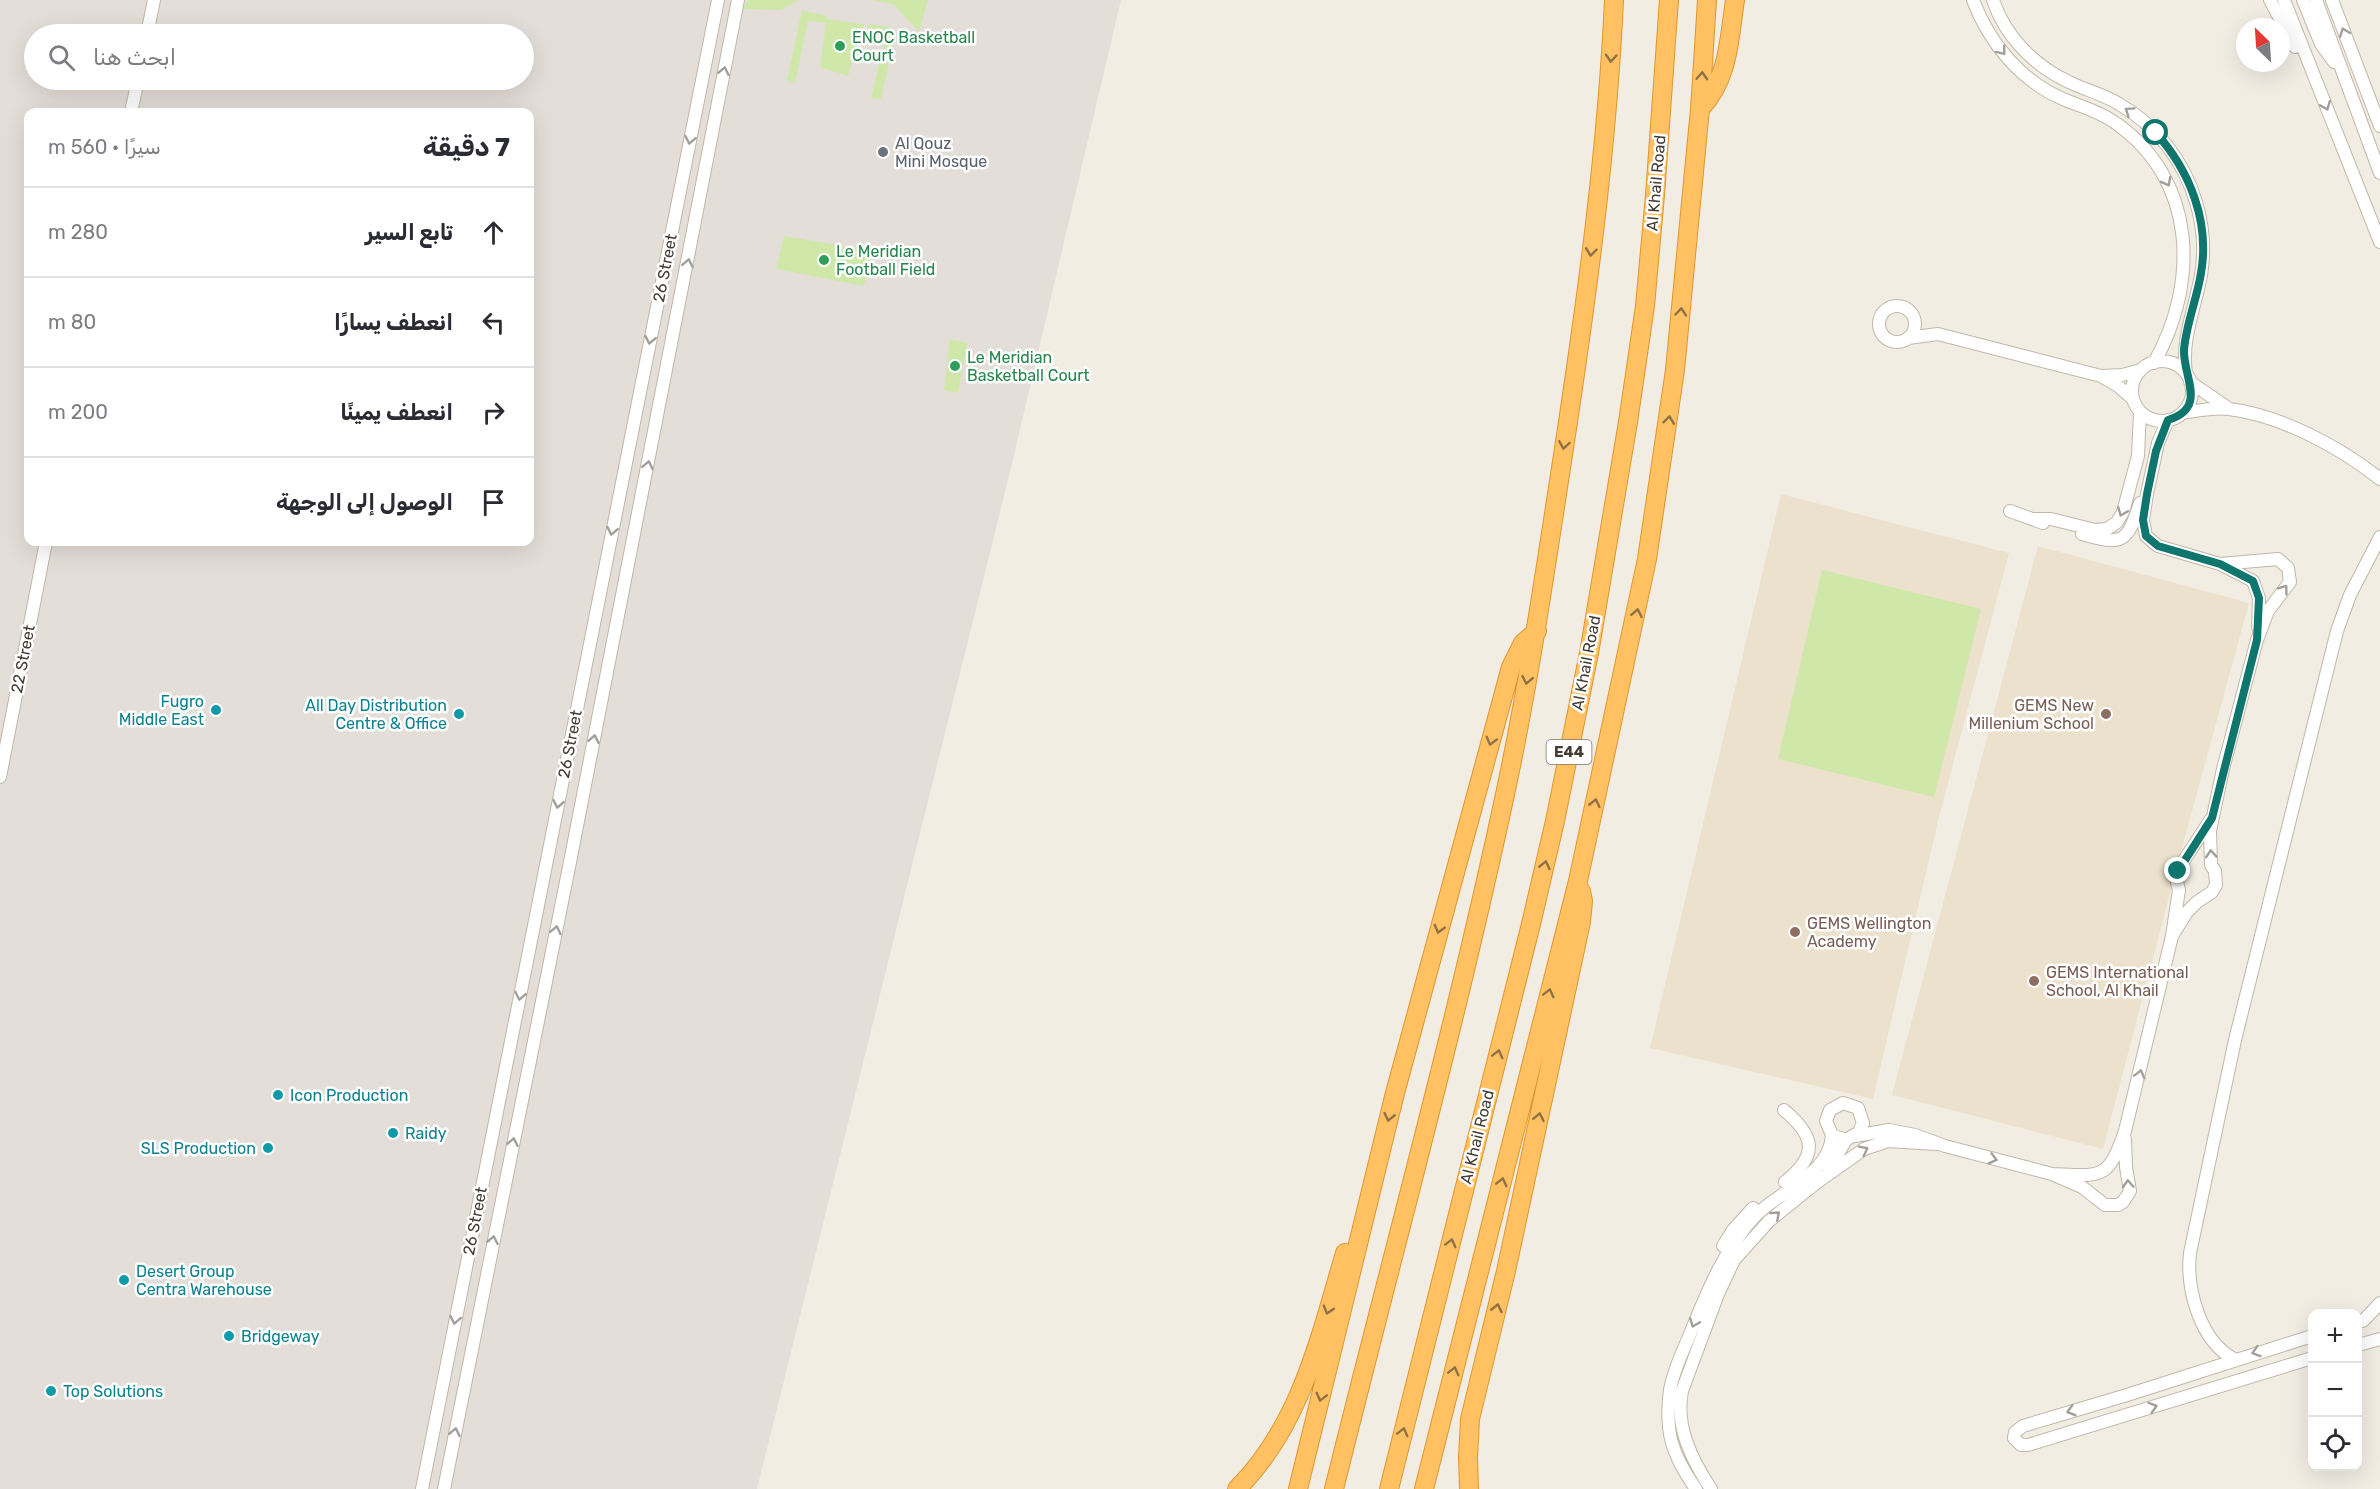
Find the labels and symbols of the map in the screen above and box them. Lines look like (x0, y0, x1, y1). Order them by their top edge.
north arrow (2236, 18, 2290, 72)
one-way arrow (2339, 27, 2352, 38)
place label: ENOC Basketball Court (852, 28, 975, 65)
marker: ENOC Basketball Court (833, 39, 847, 53)
one-way arrow (1995, 44, 2006, 55)
one-way arrow (1605, 54, 1618, 63)
one-way arrow (717, 66, 730, 76)
one-way arrow (1695, 71, 1708, 80)
one-way arrow (2319, 100, 2331, 111)
one-way arrow (2125, 107, 2136, 118)
route start (2142, 119, 2168, 145)
one-way arrow (684, 134, 697, 144)
place label: Al Qouz Mini Mosque (895, 134, 987, 171)
street label: Al Khail Road (1642, 134, 1670, 232)
marker: Al Qouz Mini Mosque (876, 145, 890, 159)
one-way arrow (2160, 176, 2171, 186)
street label: 26 Street (649, 232, 681, 304)
place label: Le Meridian Football Field (836, 242, 935, 279)
one-way arrow (1585, 248, 1597, 257)
marker: Le Meridian Football Field (817, 253, 831, 267)
one-way arrow (681, 258, 694, 268)
one-way arrow (1674, 307, 1687, 316)
one-way arrow (644, 334, 657, 344)
place label: Le Meridian Basketball Court (967, 348, 1090, 385)
marker: Le Meridian Basketball Court (948, 359, 962, 373)
one-way arrow (1662, 416, 1675, 425)
one-way arrow (1559, 441, 1571, 450)
one-way arrow (641, 460, 654, 470)
one-way arrow (2116, 506, 2129, 516)
one-way arrow (606, 525, 619, 535)
one-way arrow (2277, 585, 2288, 596)
one-way arrow (1630, 608, 1643, 618)
street label: Al Khail Road (1567, 614, 1605, 712)
street label: 22 Street (7, 623, 39, 695)
one-way arrow (1521, 674, 1534, 684)
place label: Fugro Middle East (119, 692, 204, 729)
place label: All Day Distribution Centre & Office (305, 696, 447, 733)
place label: GEMS New Millenium School (1969, 696, 2094, 733)
marker: Fugro Middle East (209, 703, 223, 717)
marker: All Day Distribution Centre & Office (452, 707, 466, 721)
marker: GEMS New Millenium School (2099, 707, 2113, 721)
street label: 26 Street (554, 708, 586, 780)
one-way arrow (587, 734, 600, 744)
one-way arrow (1486, 735, 1498, 746)
road number: E44 (1546, 740, 1592, 764)
one-way arrow (1587, 798, 1600, 808)
one-way arrow (552, 799, 565, 809)
one-way arrow (2204, 849, 2217, 858)
route end (2164, 857, 2190, 883)
one-way arrow (1537, 860, 1550, 870)
place label: GEMS Wellington Academy (1807, 914, 1931, 951)
one-way arrow (1434, 923, 1446, 933)
one-way arrow (549, 925, 562, 935)
marker: GEMS Wellington Academy (1788, 925, 1802, 939)
place label: GEMS International School, Al Khail (2046, 963, 2189, 1000)
marker: GEMS International School, Al Khail (2027, 974, 2041, 988)
one-way arrow (1542, 988, 1555, 998)
one-way arrow (514, 990, 527, 1000)
one-way arrow (1491, 1049, 1504, 1059)
one-way arrow (2132, 1069, 2145, 1079)
place label: Icon Production (290, 1086, 408, 1105)
marker: Icon Production (271, 1088, 285, 1102)
street label: Al Khail Road (1456, 1088, 1498, 1186)
one-way arrow (1384, 1112, 1397, 1122)
one-way arrow (1532, 1113, 1545, 1123)
place label: Raidy (405, 1124, 447, 1143)
marker: Raidy (386, 1126, 400, 1140)
one-way arrow (506, 1137, 519, 1147)
place label: SLS Production (141, 1139, 256, 1158)
marker: SLS Production (261, 1141, 275, 1155)
one-way arrow (1858, 1145, 1869, 1157)
one-way arrow (1988, 1151, 1998, 1164)
one-way arrow (1494, 1177, 1507, 1187)
one-way arrow (2121, 1180, 2134, 1189)
street label: 26 Street (459, 1185, 491, 1257)
one-way arrow (1769, 1211, 1780, 1222)
one-way arrow (486, 1236, 499, 1246)
one-way arrow (1443, 1238, 1456, 1248)
place label: Desert Group Centra Warehouse (136, 1262, 272, 1299)
marker: Desert Group Centra Warehouse (117, 1273, 131, 1287)
one-way arrow (1490, 1303, 1503, 1313)
one-way arrow (1323, 1305, 1335, 1315)
one-way arrow (450, 1315, 463, 1325)
one-way arrow (1689, 1317, 1701, 1328)
place label: Bridgeway (241, 1327, 320, 1346)
marker: Bridgeway (222, 1329, 236, 1343)
one-way arrow (2251, 1345, 2262, 1357)
one-way arrow (1446, 1366, 1459, 1376)
place label: Top Solutions (63, 1382, 163, 1401)
marker: Top Solutions (44, 1384, 58, 1398)
one-way arrow (1315, 1392, 1328, 1402)
one-way arrow (2147, 1401, 2158, 1414)
one-way arrow (2066, 1404, 2077, 1416)
one-way arrow (448, 1427, 461, 1437)
one-way arrow (1396, 1427, 1409, 1437)

